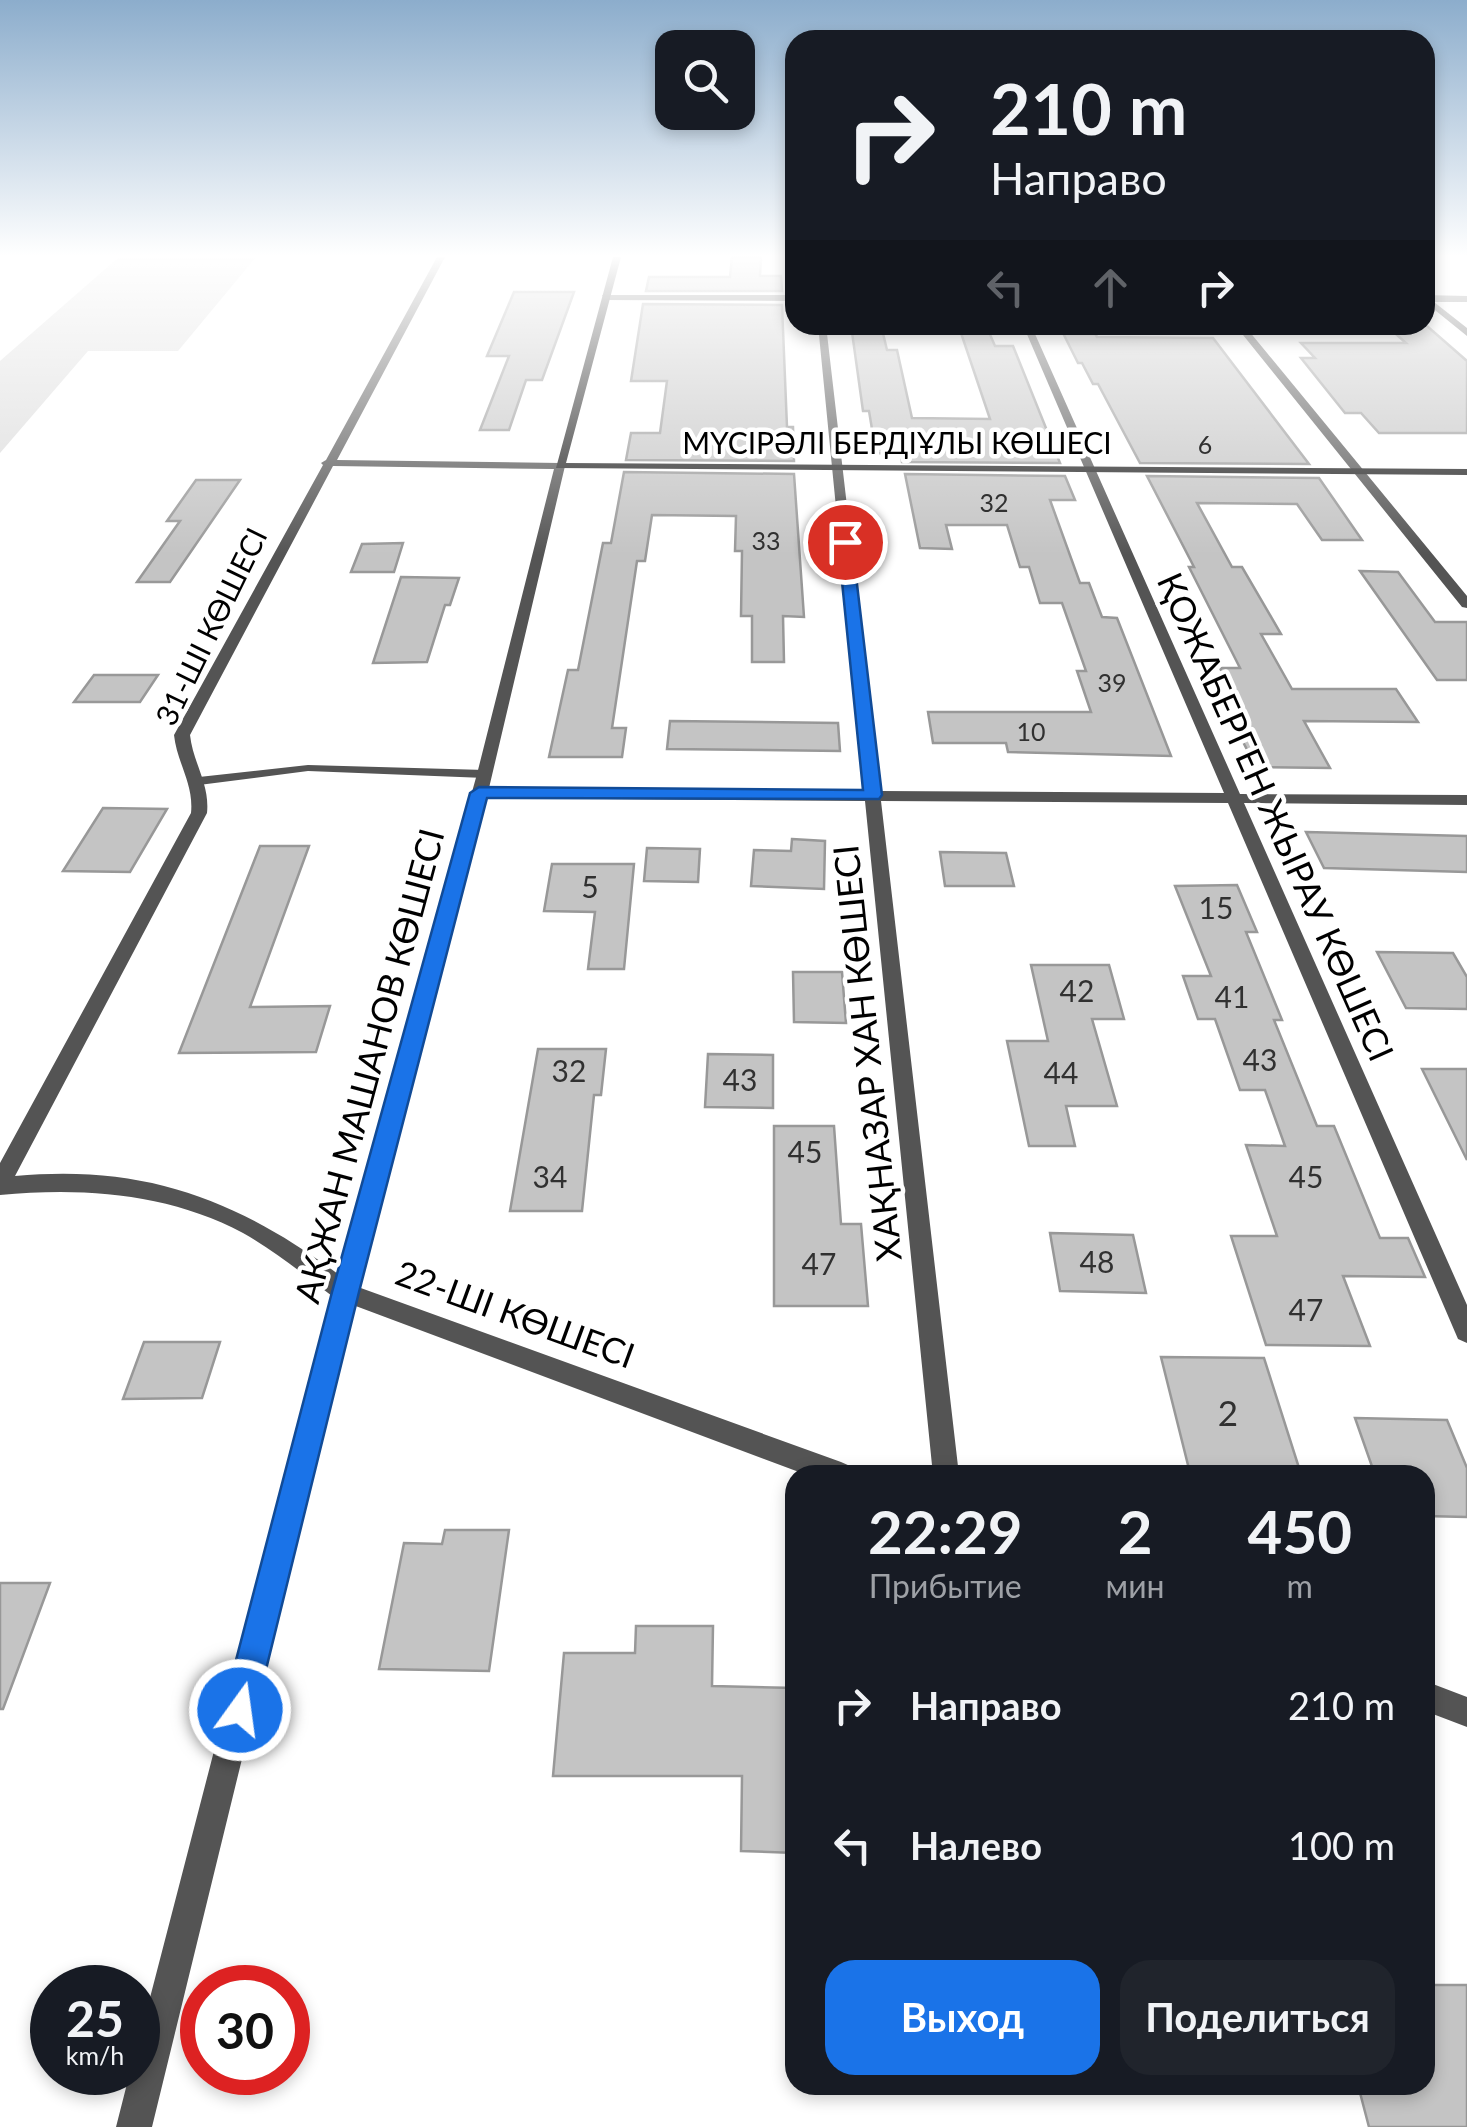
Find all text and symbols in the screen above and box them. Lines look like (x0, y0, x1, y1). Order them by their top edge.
map controls (655, 30, 755, 130)
button: search (655, 30, 755, 130)
text: 210 m (990, 66, 1187, 150)
icon: right (825, 70, 955, 200)
text: Направо (990, 151, 1167, 205)
icon: left (978, 260, 1033, 315)
icon: ahead (1083, 260, 1138, 315)
icon: right (1188, 260, 1243, 315)
street label: МҮСІРӘЛІ БЕРДІҰЛЫ КӨШЕСІ (682, 424, 1112, 460)
house number: 6 (1198, 429, 1212, 459)
house number: 32 (979, 487, 1009, 517)
pin (803, 500, 888, 585)
icon: arrive (818, 515, 873, 570)
street label: 31-ШІ КӨШЕСІ (147, 522, 274, 731)
house number: 33 (751, 525, 781, 555)
street label: ҚОЖАБЕРГЕН ЖЫРАУ КӨШЕСІ (1150, 566, 1404, 1067)
house number: 39 (1097, 667, 1127, 697)
house number: 10 (1016, 716, 1046, 746)
street label: АҚЖАН МАШАНОВ КӨШЕСІ (284, 824, 452, 1307)
street label: ХАҚНАЗАР ХАН КӨШЕСІ (823, 843, 909, 1263)
house number: 5 (581, 868, 599, 904)
house number: 15 (1199, 889, 1233, 925)
house number: 42 (1060, 972, 1094, 1008)
house number: 41 (1215, 978, 1249, 1014)
house number: 43 (1243, 1041, 1277, 1077)
house number: 32 (552, 1052, 586, 1088)
house number: 44 (1044, 1054, 1078, 1090)
house number: 43 (723, 1061, 757, 1097)
house number: 45 (788, 1133, 822, 1169)
house number: 34 (533, 1158, 567, 1194)
house number: 45 (1289, 1158, 1323, 1194)
house number: 48 (1080, 1243, 1114, 1279)
house number: 47 (802, 1245, 836, 1281)
street label: 22-ШІ КӨШЕСІ (391, 1250, 641, 1376)
house number: 47 (1289, 1291, 1323, 1327)
house number: 2 (1218, 1391, 1238, 1433)
text: 22:29 (868, 1495, 1023, 1567)
text: 2 (1118, 1495, 1153, 1567)
text: 450 (1248, 1495, 1352, 1567)
text: Прибытие (869, 1566, 1022, 1605)
text: мин (1106, 1566, 1165, 1605)
text: m (1287, 1566, 1313, 1605)
position arrow (188, 1658, 292, 1762)
icon: right (825, 1678, 880, 1733)
text: Направо (910, 1682, 1062, 1728)
text: 210 m (1288, 1682, 1395, 1728)
icon: left (825, 1818, 880, 1873)
text: Налево (910, 1822, 1042, 1868)
text: 100 m (1288, 1822, 1395, 1868)
button: Выход (825, 1960, 1100, 2075)
button: Поделиться (1120, 1960, 1395, 2075)
speed limit sign: 30 (180, 1965, 310, 2095)
text: 25 (66, 1988, 124, 2048)
text: km/h (66, 2040, 124, 2070)

